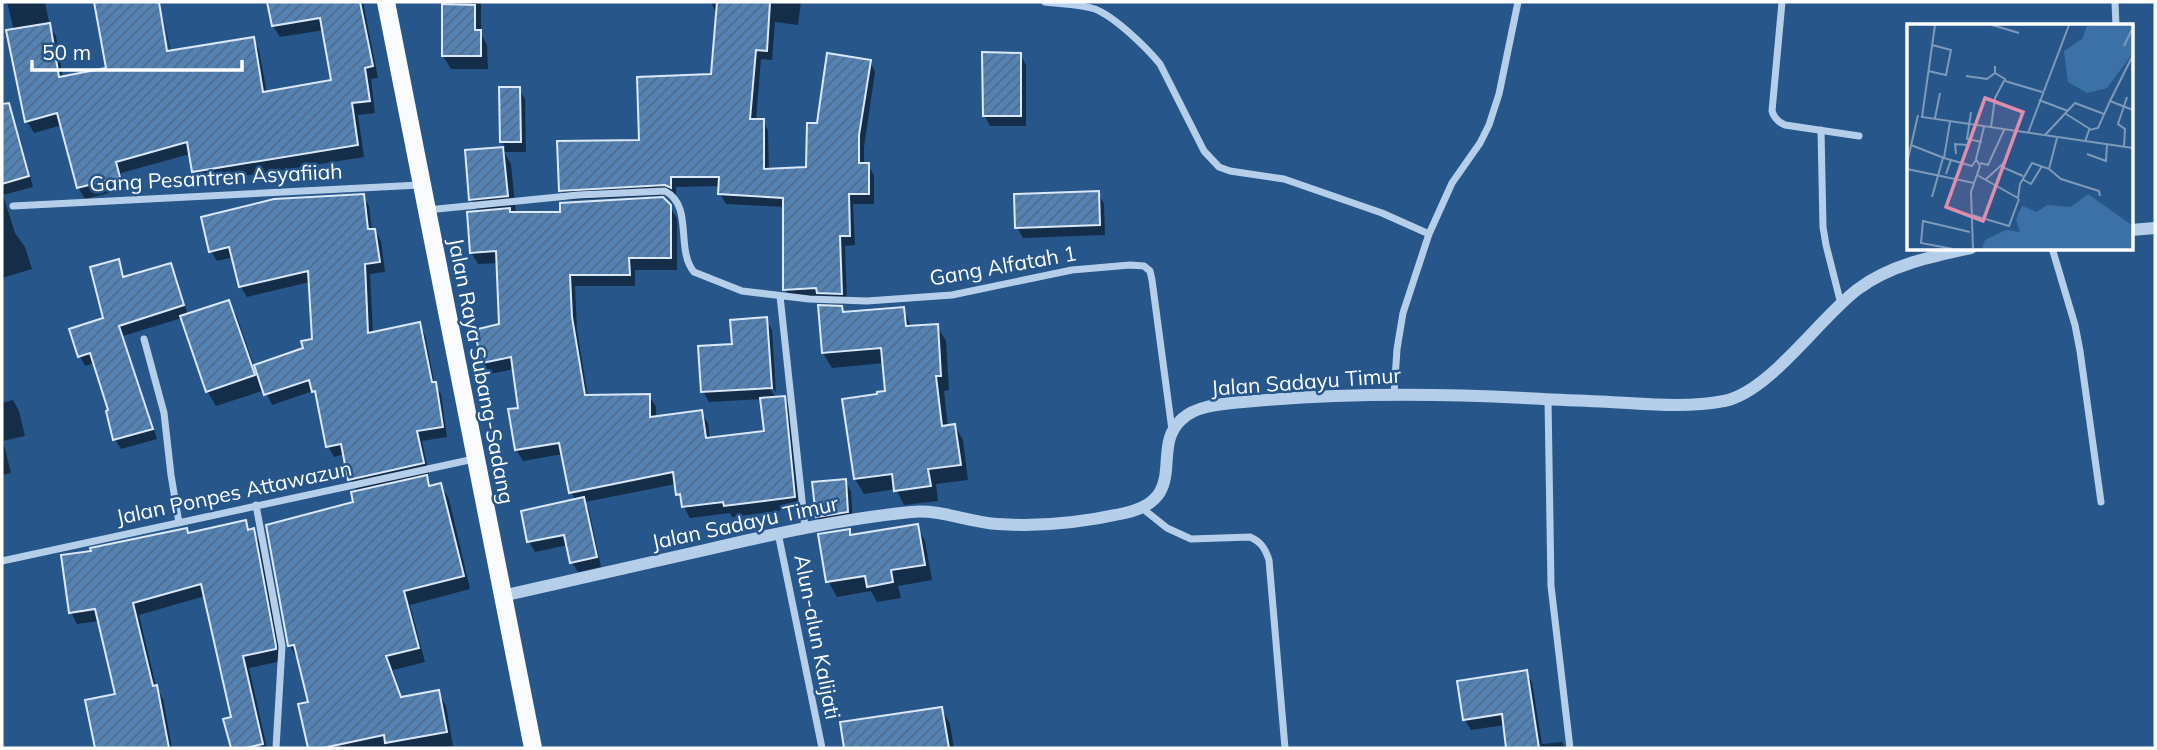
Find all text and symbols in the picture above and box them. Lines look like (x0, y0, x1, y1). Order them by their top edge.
inset map (1907, 24, 2132, 250)
scale bar (32, 28, 242, 72)
text: 50 m (42, 39, 91, 65)
street label: Gang Pesantren Asyafiiah (89, 157, 343, 197)
street label: Jalan Raya Subang-Sadang (443, 235, 521, 506)
street label: Gang Alfatah 1 (927, 239, 1078, 291)
street label: Jalan Sadayu Timur (1210, 361, 1402, 401)
street label: Jalan Ponpes Attawazun (114, 454, 354, 530)
street label: Jalan Sadayu Timur (649, 489, 841, 555)
street label: Alun-alun Kalijati (789, 552, 847, 721)

